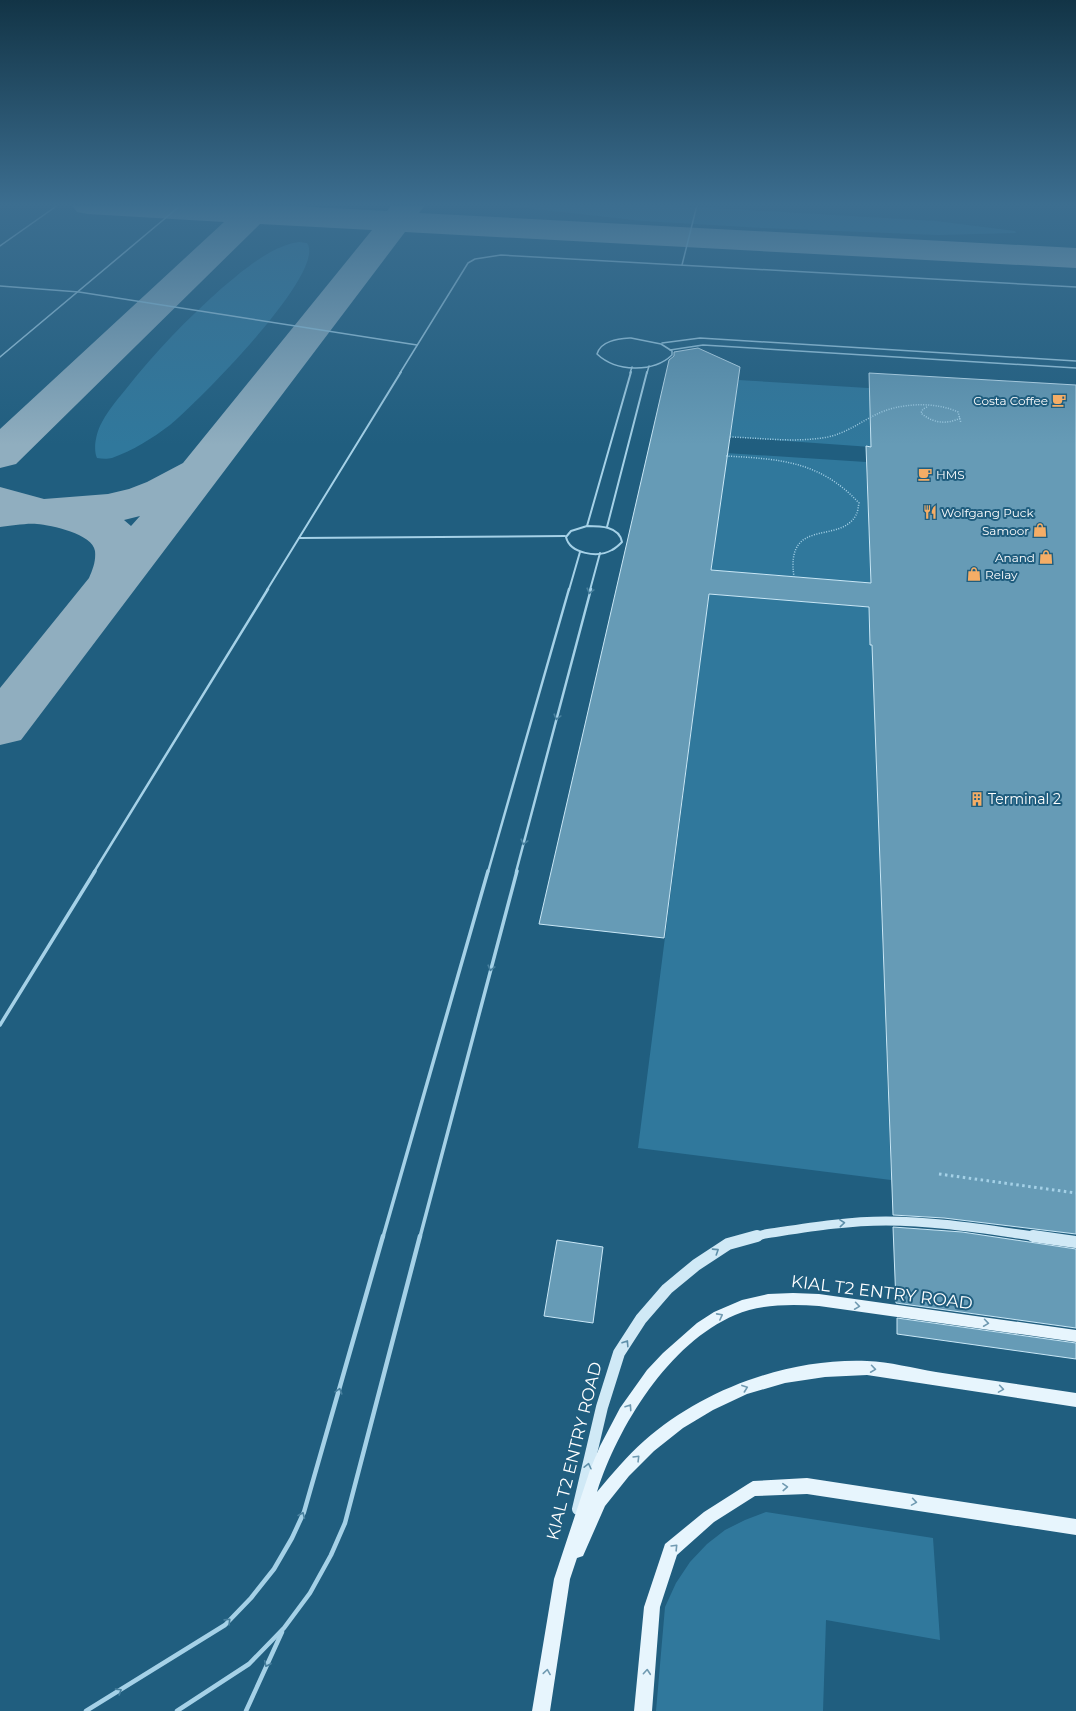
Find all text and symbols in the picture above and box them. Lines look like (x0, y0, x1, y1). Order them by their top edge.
cafe icon: Costa Coffee (1051, 392, 1067, 408)
place label: Costa Coffee (973, 393, 1048, 408)
cafe icon: HMS (917, 466, 933, 482)
place label: HMS (936, 467, 965, 482)
restaurant icon: Wolfgang Puck (922, 504, 938, 520)
place label: Wolfgang Puck (941, 505, 1035, 520)
shop icon: Samoor (1032, 522, 1048, 538)
place label: Samoor (982, 523, 1029, 538)
shop icon: Anand (1038, 549, 1054, 565)
place label: Anand (995, 550, 1035, 565)
shop icon: Relay (966, 566, 982, 582)
place label: Relay (985, 567, 1018, 582)
one-way arrow (586, 587, 595, 594)
one-way arrow (553, 713, 562, 720)
place label: Terminal 2 (988, 790, 1061, 808)
building icon: Terminal 2 (969, 791, 985, 807)
one-way arrow (520, 839, 529, 846)
one-way arrow (487, 964, 496, 971)
one-way arrow (839, 1219, 845, 1228)
one-way arrow (712, 1249, 719, 1256)
street label: KIAL T2 ENTRY ROAD (790, 1271, 974, 1313)
one-way arrow (854, 1301, 860, 1310)
one-way arrow (716, 1313, 724, 1321)
one-way arrow (983, 1318, 989, 1327)
one-way arrow (621, 1340, 628, 1347)
street label: KIAL T2 ENTRY ROAD (542, 1360, 606, 1542)
one-way arrow (870, 1364, 876, 1373)
one-way arrow (998, 1384, 1005, 1393)
one-way arrow (742, 1385, 749, 1393)
one-way arrow (334, 1387, 343, 1394)
one-way arrow (624, 1404, 632, 1411)
one-way arrow (632, 1455, 640, 1463)
one-way arrow (583, 1463, 592, 1470)
one-way arrow (782, 1483, 788, 1492)
one-way arrow (911, 1497, 917, 1506)
one-way arrow (298, 1512, 306, 1519)
one-way arrow (670, 1544, 678, 1552)
one-way arrow (223, 1618, 231, 1626)
one-way arrow (264, 1660, 272, 1667)
one-way arrow (542, 1669, 551, 1676)
one-way arrow (642, 1669, 651, 1675)
one-way arrow (115, 1688, 122, 1695)

